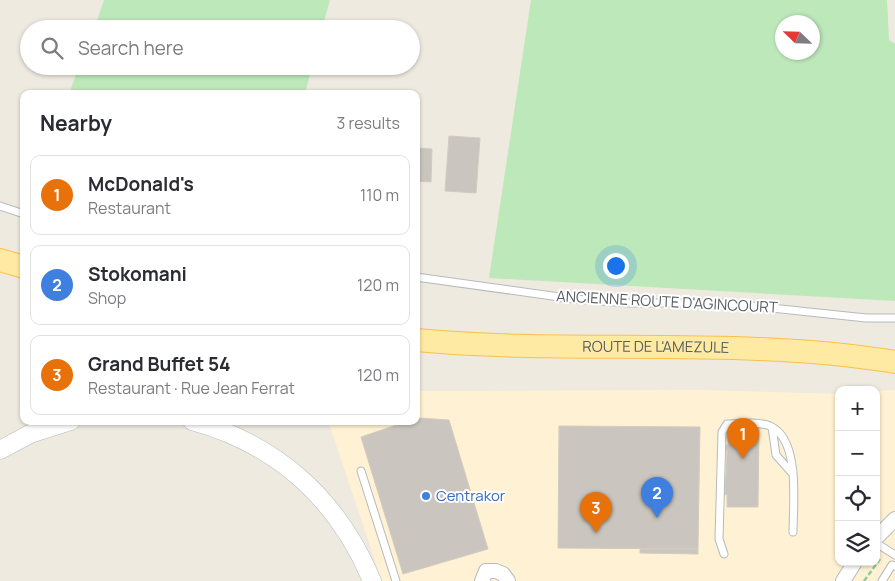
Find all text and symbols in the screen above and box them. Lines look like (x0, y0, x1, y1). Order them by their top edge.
north arrow (775, 15, 820, 60)
search box (20, 20, 420, 75)
icon: search (38, 34, 66, 62)
text: Search here (78, 35, 184, 61)
text: Nearby (40, 109, 112, 137)
text: 3 results (337, 112, 400, 134)
text: McDonald's (88, 171, 194, 197)
text: 1 (53, 184, 61, 206)
text: 110 m (360, 184, 399, 206)
text: Restaurant (88, 197, 171, 219)
your location (603, 253, 629, 279)
text: Stokomani (88, 261, 187, 287)
text: 2 (52, 274, 62, 296)
text: 120 m (357, 274, 399, 296)
street label: ANCIENNE ROUTE D'AGINCOURT (556, 285, 778, 318)
text: Shop (88, 287, 126, 309)
street label: ROUTE DE L'AMEZULE (582, 336, 730, 358)
text: Grand Buffet 54 (88, 351, 231, 377)
text: 3 (52, 364, 62, 386)
text: 120 m (357, 364, 399, 386)
text: Restaurant · Rue Jean Ferrat (88, 377, 295, 399)
map controls (835, 386, 880, 566)
button: + (835, 386, 880, 431)
pin: 1 (727, 418, 759, 459)
button: − (835, 431, 880, 476)
button: locate (835, 476, 880, 521)
pin: 2 (641, 477, 673, 518)
place label: Centrakor (436, 485, 506, 506)
marker: Centrakor (420, 490, 432, 502)
pin: 3 (580, 492, 612, 533)
button: layers (835, 521, 880, 566)

